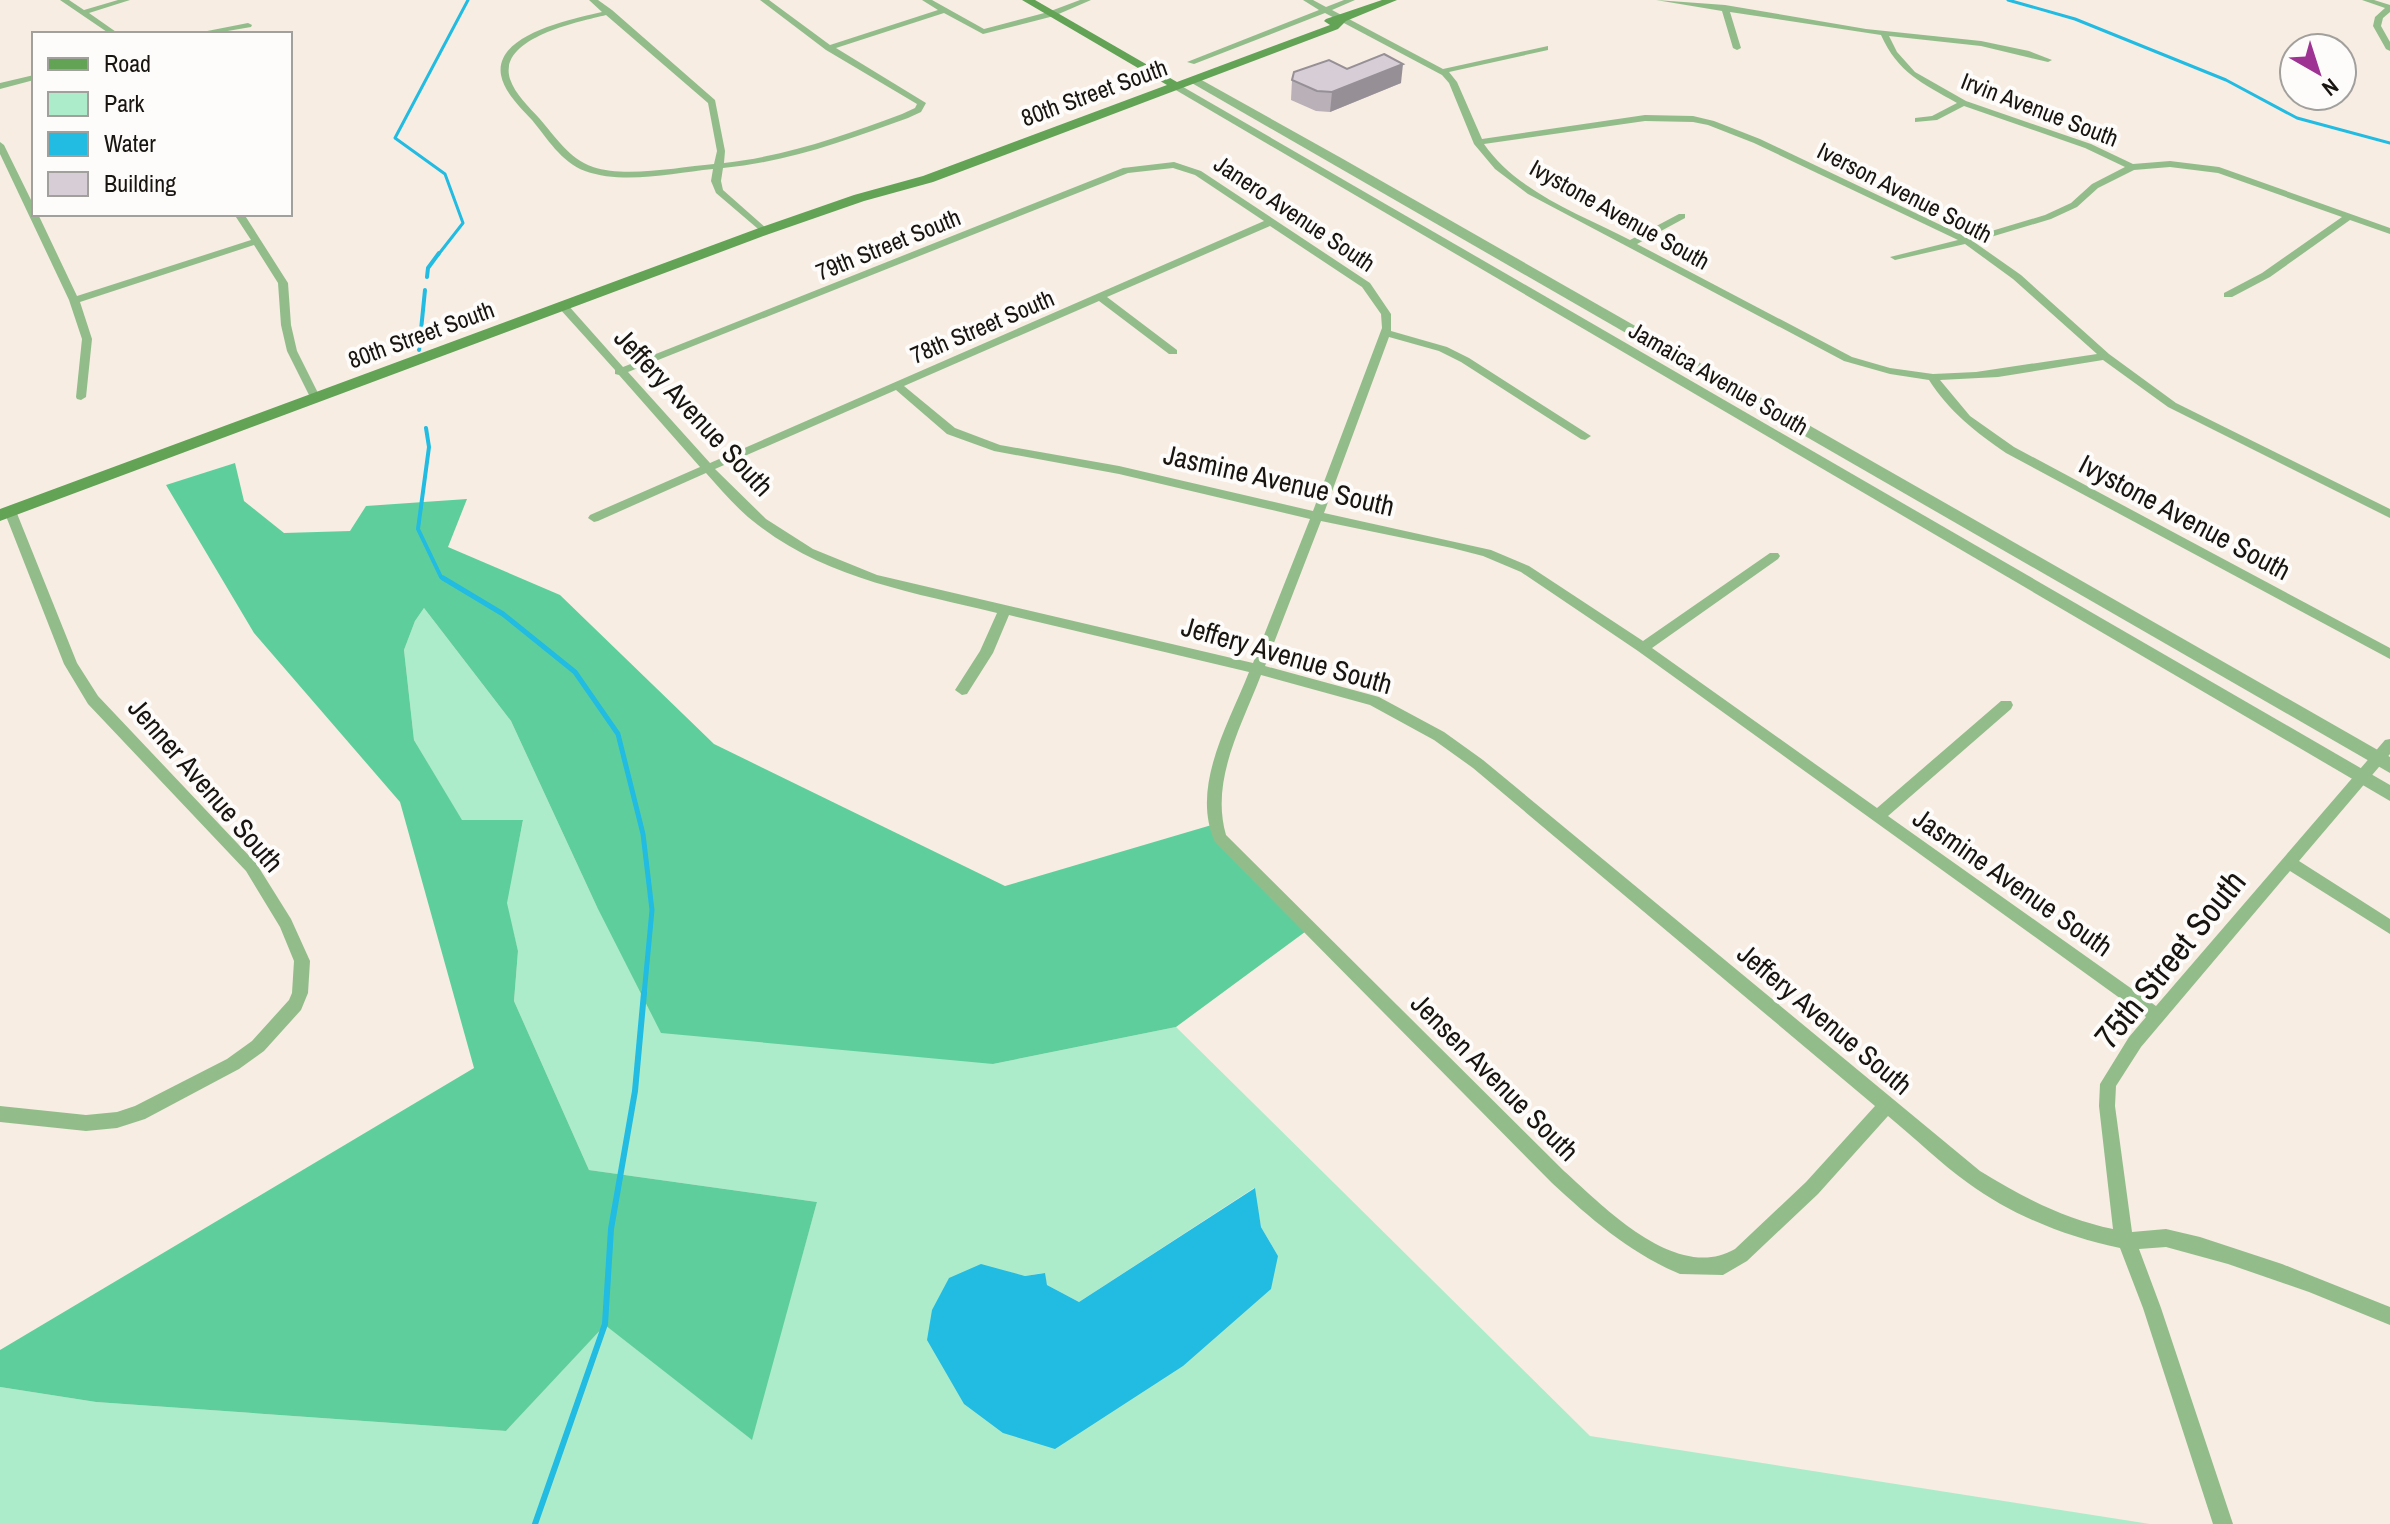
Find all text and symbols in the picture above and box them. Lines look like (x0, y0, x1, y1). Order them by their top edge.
legend (32, 32, 292, 216)
north arrow (2278, 32, 2358, 112)
text: Road (104, 47, 151, 79)
street label: 80th Street South (1017, 51, 1171, 133)
street label: Irvin Avenue South (1957, 64, 2123, 154)
text: N (2316, 72, 2345, 103)
text: Park (104, 87, 145, 119)
text: Water (104, 127, 156, 159)
street label: Iverson Avenue South (1812, 134, 1998, 250)
street label: Janero Avenue South (1208, 147, 1382, 279)
street label: Ivystone Avenue South (1524, 151, 1716, 277)
text: Building (104, 167, 176, 199)
street label: 79th Street South (811, 200, 965, 288)
street label: 78th Street South (905, 281, 1059, 371)
street label: 80th Street South (344, 293, 498, 375)
street label: Jamaica Avenue South (1623, 314, 1815, 442)
street label: Jeffery Avenue South (606, 320, 782, 504)
street label: Jasmine Avenue South (1160, 435, 1398, 525)
street label: Ivystone Avenue South (2073, 445, 2297, 589)
street label: Jeffery Avenue South (1177, 607, 1397, 703)
street label: Jenner Avenue South (120, 690, 292, 880)
street label: Jasmine Avenue South (1906, 799, 2120, 965)
street label: 75th Street South (2084, 860, 2256, 1058)
street label: Jeffery Avenue South (1729, 935, 1921, 1103)
street label: Jensen Avenue South (1403, 985, 1587, 1169)

